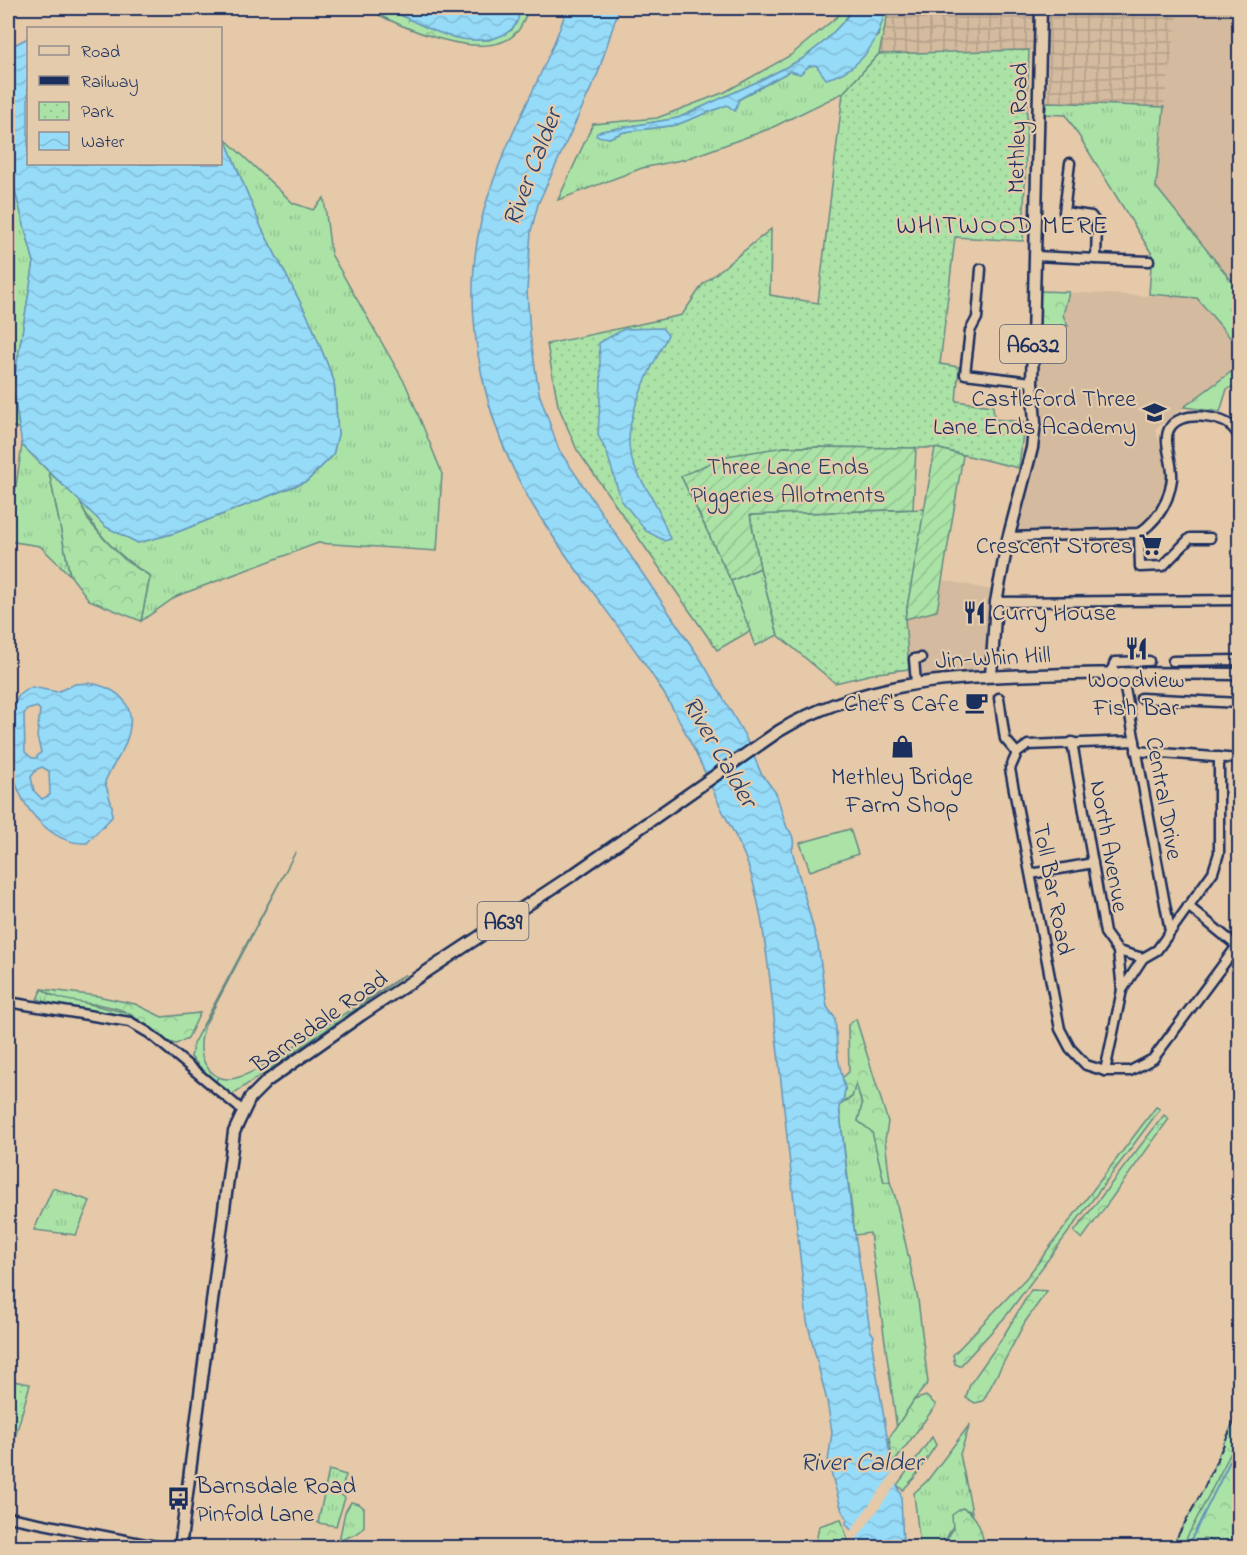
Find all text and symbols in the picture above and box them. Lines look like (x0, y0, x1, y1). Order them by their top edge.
legend (27, 27, 222, 165)
text: Road (81, 40, 120, 66)
street label: Methley Road (1000, 61, 1040, 194)
text: Railway (81, 70, 138, 96)
text: Park (81, 100, 114, 126)
water label: River Calder (494, 101, 575, 232)
text: Water (81, 130, 125, 156)
district label: WHITWOOD MERE (896, 208, 1110, 246)
road number: A6032 (1000, 325, 1066, 363)
place label: Castleford Three Lane Ends Academy (933, 383, 1136, 447)
school or university icon: Castleford Three Lane Ends Academy (1141, 399, 1167, 425)
park label: Three Lane Ends Piggeries Allotments (691, 451, 885, 514)
place label: Crescent Stores (976, 530, 1133, 565)
supermarket icon: Crescent Stores (1138, 532, 1164, 558)
place label: Curry House (992, 597, 1116, 633)
restaurant icon: Curry House (961, 599, 987, 625)
restaurant icon: Woodview Fish Bar (1123, 636, 1149, 662)
street label: Jin-Whin Hill (935, 639, 1052, 680)
place label: Woodview Fish Bar (1087, 664, 1185, 727)
place label: Chef's Cafe (844, 688, 959, 723)
water label: River Calder (671, 690, 767, 818)
cafe icon: Chef's Cafe (964, 690, 990, 716)
shop icon: Methley Bridge Farm Shop (889, 733, 915, 759)
street label: Central Drive (1135, 734, 1191, 863)
place label: Methley Bridge Farm Shop (831, 761, 973, 824)
street label: North Avenue (1079, 778, 1136, 915)
street label: Toll Bar Road (1022, 821, 1082, 959)
road number: A639 (478, 902, 528, 940)
street label: Barnsdale Road (244, 963, 396, 1084)
water label: River Calder (799, 1445, 925, 1483)
place label: Barnsdale Road Pinfold Lane (195, 1470, 357, 1533)
bus stop icon: Barnsdale Road Pinfold Lane (165, 1486, 191, 1512)

